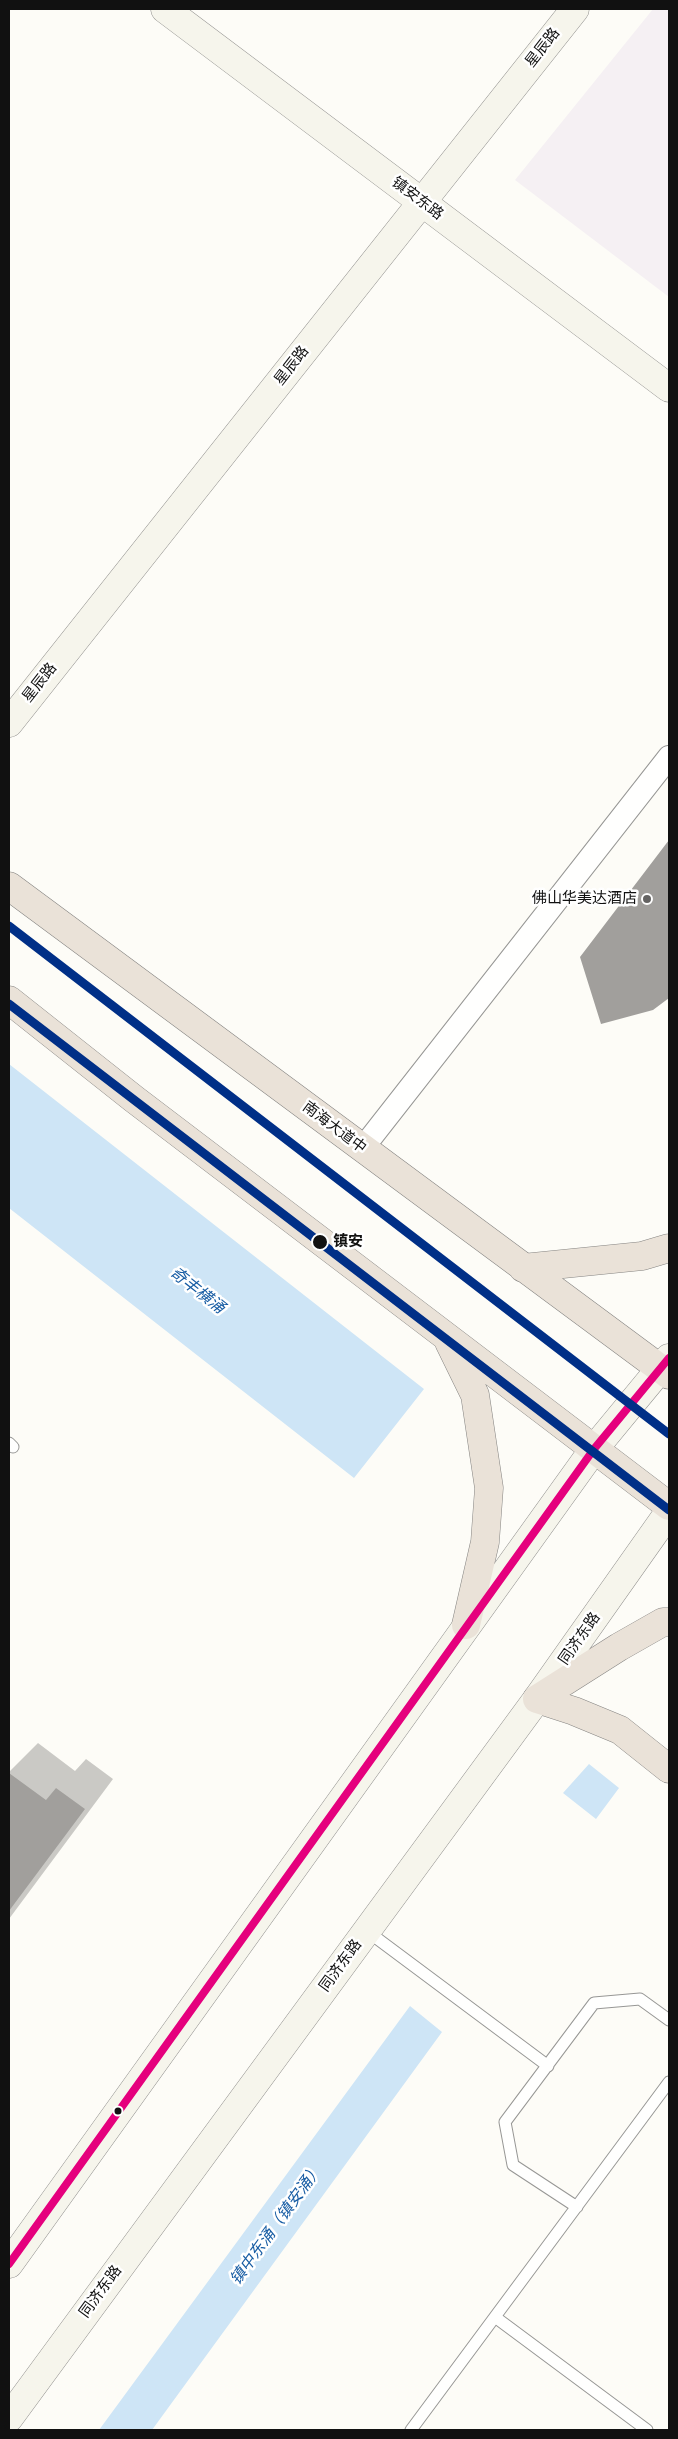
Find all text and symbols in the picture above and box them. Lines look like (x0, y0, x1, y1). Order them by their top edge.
street label: 星辰路 (522, 25, 564, 71)
street label: 镇安东路 (388, 174, 446, 224)
street label: 星辰路 (271, 343, 313, 389)
street label: 星辰路 (19, 660, 61, 706)
place label: 佛山华美达酒店 (532, 890, 637, 908)
marker: 佛山华美达酒店 (641, 893, 653, 905)
street label: 南海大道中 (299, 1098, 369, 1158)
marker: 镇安 (311, 1233, 329, 1251)
place label: 镇安 (333, 1233, 363, 1251)
water label: 奇丰横涌 (166, 1264, 228, 1318)
street label: 同济东路 (555, 1609, 605, 1669)
street label: 同济东路 (316, 1936, 366, 1996)
unlabelled marker (113, 2106, 123, 2116)
water label: 镇中东涌（镇安涌） (227, 2161, 327, 2289)
street label: 同济东路 (76, 2262, 126, 2322)

